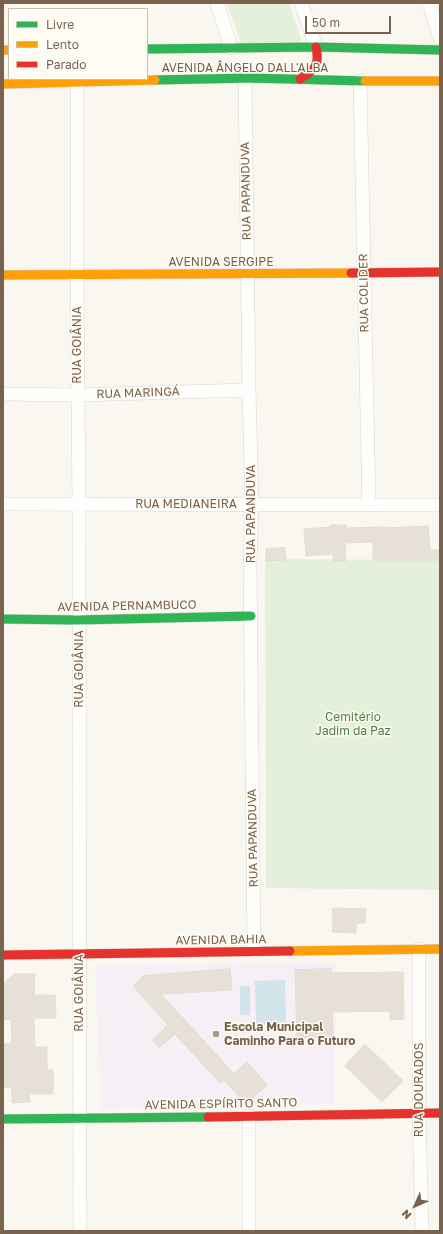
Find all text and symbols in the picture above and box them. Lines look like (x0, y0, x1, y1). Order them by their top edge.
legend (8, 8, 148, 80)
scale bar (307, 8, 393, 34)
text: 50 m (312, 15, 340, 30)
text: Livre (46, 17, 74, 32)
text: Lento (46, 37, 79, 52)
text: Parado (46, 57, 86, 72)
street label: AVENIDA ÂNGELO DALL'ALBA (162, 61, 328, 75)
street label: RUA PAPANDUVA (238, 142, 254, 240)
street label: RUA COLIDER (356, 253, 372, 333)
street label: AVENIDA SERGIPE (169, 255, 273, 269)
street label: RUA GOIÂNIA (70, 306, 84, 384)
street label: RUA MARINGÁ (96, 384, 180, 402)
street label: RUA PAPANDUVA (244, 465, 258, 563)
street label: RUA MEDIANEIRA (135, 497, 237, 511)
street label: AVENIDA PERNAMBUCO (57, 598, 197, 614)
street label: RUA GOIÂNIA (72, 630, 86, 708)
park label: Cemitério Jadim da Paz (315, 710, 391, 738)
street label: RUA PAPANDUVA (245, 789, 261, 887)
street label: AVENIDA BAHIA (175, 932, 267, 948)
street label: RUA GOIÂNIA (72, 954, 86, 1032)
place label: Escola Municipal Caminho Para o Futuro (224, 1020, 355, 1048)
marker: Escola Municipal Caminho Para o Futuro (211, 1029, 221, 1039)
street label: RUA DOURADOS (412, 1043, 426, 1137)
street label: AVENIDA ESPÍRITO SANTO (144, 1095, 298, 1113)
north arrow (395, 1186, 435, 1226)
text: N (399, 1207, 414, 1222)

